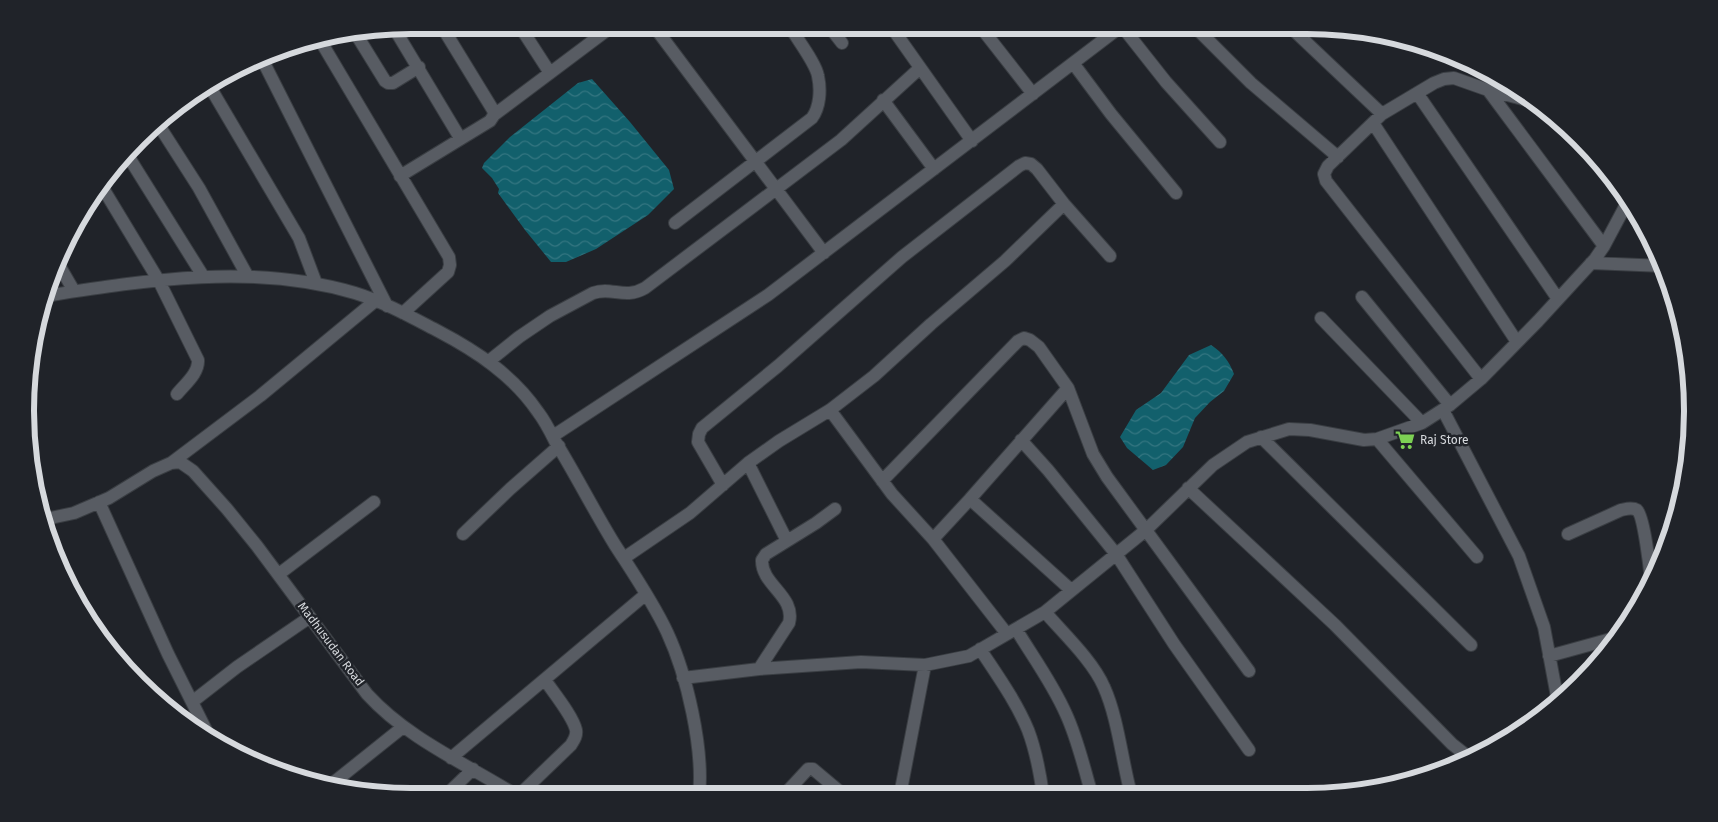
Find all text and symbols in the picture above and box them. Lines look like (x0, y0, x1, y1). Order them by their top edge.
supermarket icon: Raj Store (1394, 429, 1416, 451)
place label: Raj Store (1420, 433, 1469, 447)
street label: Madhusudan Road (295, 599, 367, 689)

